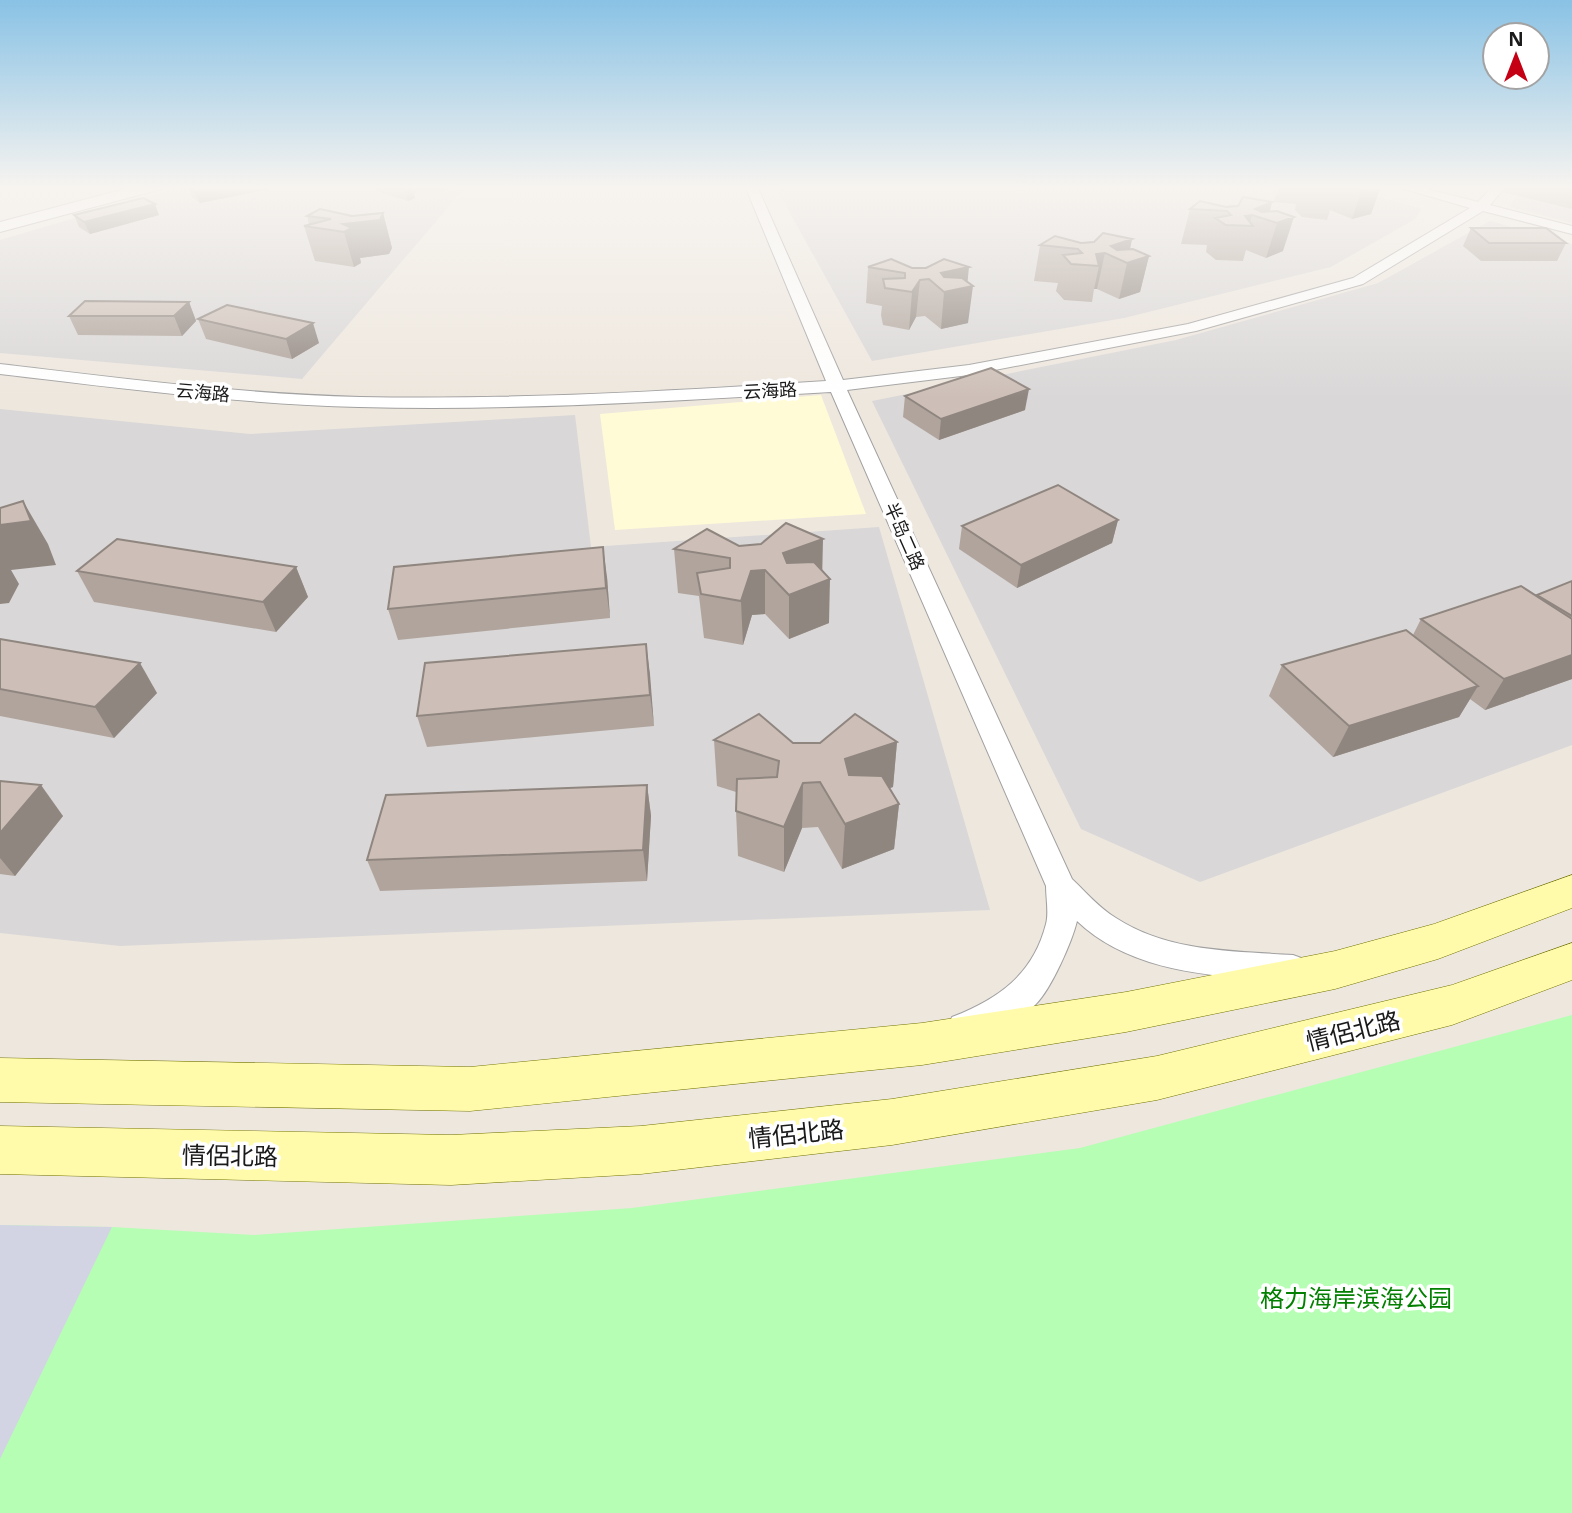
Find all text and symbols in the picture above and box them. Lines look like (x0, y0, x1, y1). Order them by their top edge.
north arrow (1481, 21, 1551, 91)
text: N (1508, 26, 1524, 52)
street label: 云海路 (742, 377, 798, 403)
street label: 云海路 (175, 378, 231, 406)
street label: 半岛二路 (879, 498, 931, 574)
street label: 情侶北路 (1302, 1002, 1404, 1058)
street label: 情侶北路 (747, 1112, 845, 1154)
street label: 情侶北路 (182, 1138, 278, 1172)
park label: 格力海岸滨海公园 (1260, 1281, 1452, 1314)

